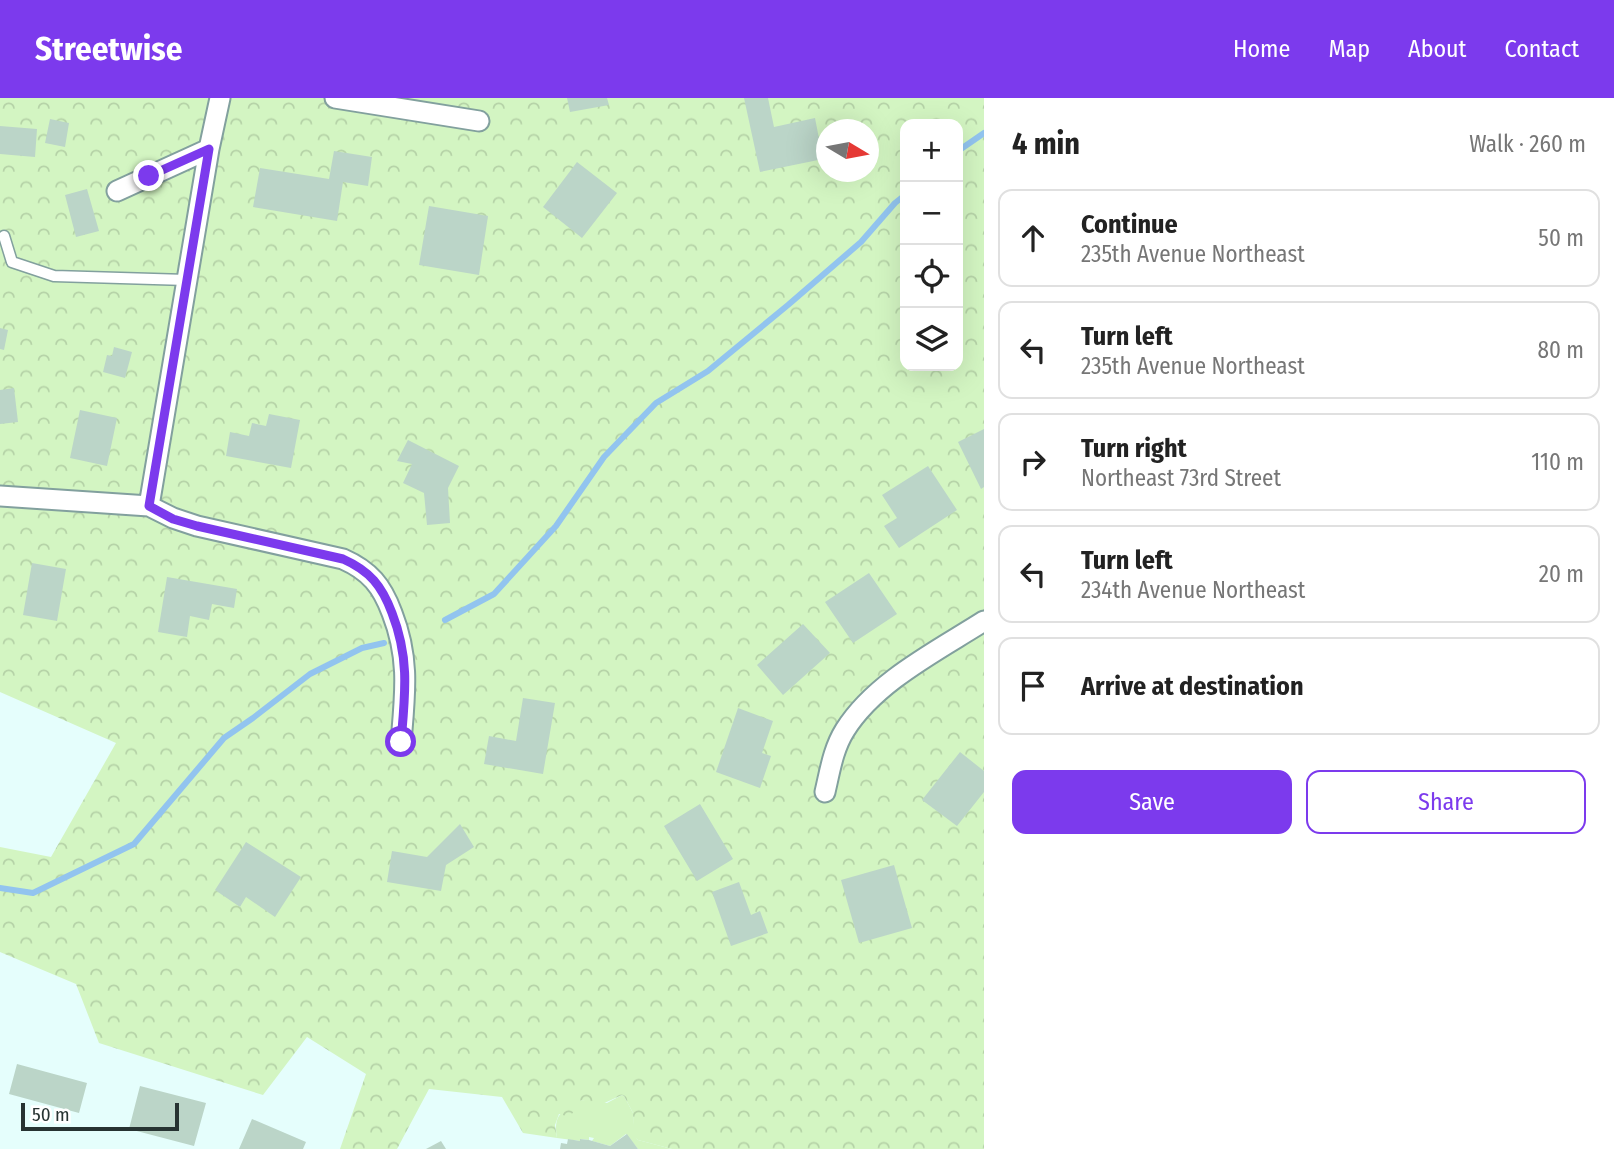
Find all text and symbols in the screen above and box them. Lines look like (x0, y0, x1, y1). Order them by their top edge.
text: Streetwise (35, 29, 182, 69)
text: Home (1233, 35, 1290, 63)
text: Map (1328, 35, 1370, 63)
text: About (1408, 35, 1466, 63)
text: Contact (1504, 35, 1579, 63)
north arrow (816, 119, 879, 182)
map controls (900, 119, 963, 371)
button: + (900, 119, 963, 182)
text: 4 min (1012, 126, 1080, 162)
text: Walk · 260 m (1469, 130, 1586, 158)
route end (133, 160, 164, 191)
button: − (900, 182, 963, 245)
text: Continue (1081, 209, 1178, 240)
icon: ahead (1014, 219, 1052, 257)
text: 50 m (1538, 224, 1584, 252)
text: 235th Avenue Northeast (1081, 240, 1305, 268)
button: locate (900, 245, 963, 308)
button: layers (900, 308, 963, 371)
text: Turn left (1081, 321, 1173, 352)
icon: left (1014, 331, 1052, 369)
text: 80 m (1537, 336, 1584, 364)
text: 235th Avenue Northeast (1081, 352, 1305, 380)
text: Turn right (1081, 433, 1187, 464)
icon: right (1014, 443, 1052, 481)
text: 110 m (1531, 448, 1584, 476)
text: Northeast 73rd Street (1081, 464, 1281, 492)
text: Turn left (1081, 545, 1173, 576)
icon: left (1014, 555, 1052, 593)
text: 20 m (1539, 560, 1584, 588)
text: 234th Avenue Northeast (1081, 576, 1305, 604)
icon: arrive (1014, 667, 1052, 705)
text: Arrive at destination (1081, 671, 1304, 702)
route start (385, 726, 416, 757)
button: Save (1012, 770, 1292, 834)
button: Share (1306, 770, 1586, 834)
scale bar (21, 1100, 178, 1132)
text: 50 m (32, 1103, 70, 1126)

